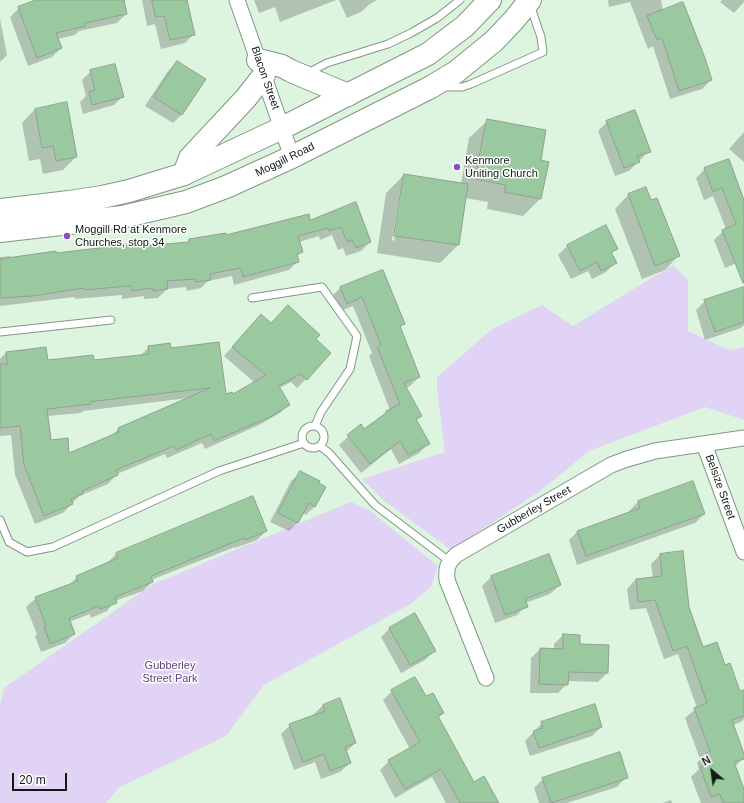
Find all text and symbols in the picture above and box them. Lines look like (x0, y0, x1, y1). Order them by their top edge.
street label: Blacon Street (248, 45, 282, 111)
street label: Moggill Road (253, 140, 317, 180)
place label: Kenmore Uniting Church (465, 154, 538, 180)
marker: Kenmore Uniting Church (452, 162, 462, 172)
place label: Moggill Rd at Kenmore Churches, stop 34 (75, 223, 187, 249)
marker: Moggill Rd at Kenmore Churches, stop 34 (62, 231, 72, 241)
street label: Belsize Street (702, 453, 738, 521)
street label: Gubberley Street (495, 483, 573, 537)
park label: Gubberley Street Park (142, 659, 198, 685)
north arrow (692, 751, 732, 791)
text: N (700, 753, 713, 768)
scale bar (14, 765, 69, 791)
text: 20 m (19, 773, 46, 787)

